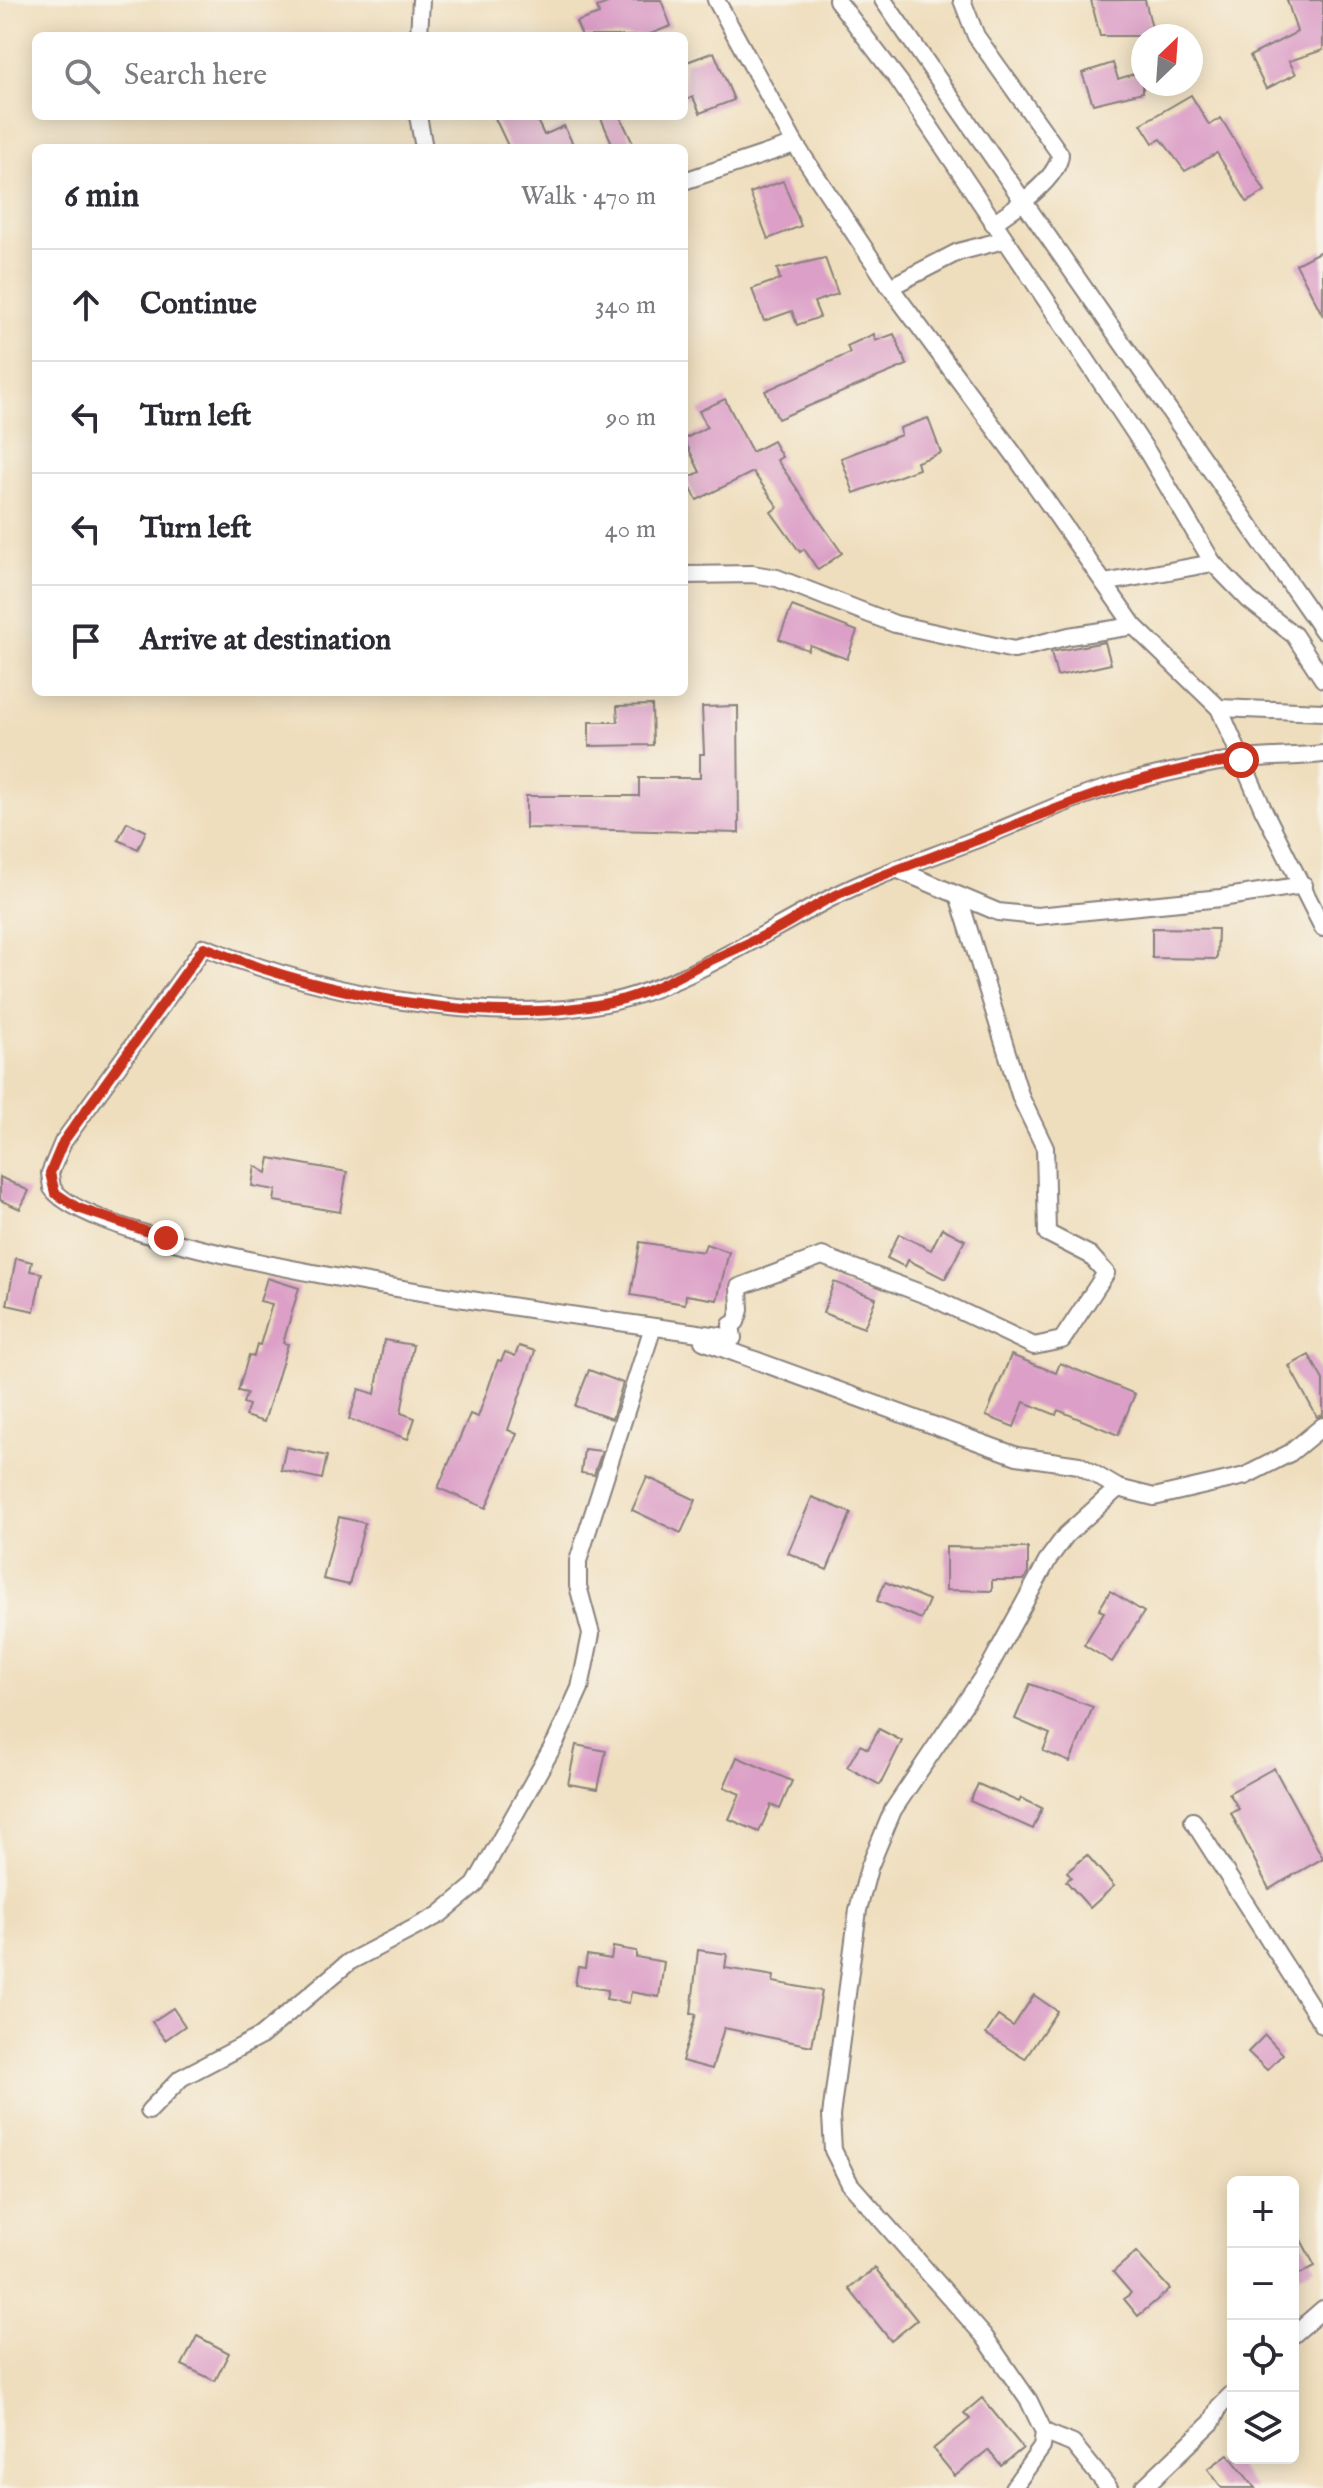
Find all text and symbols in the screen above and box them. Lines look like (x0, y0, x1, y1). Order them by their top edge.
north arrow (1131, 24, 1203, 96)
search box (32, 32, 688, 120)
icon: search (60, 54, 104, 98)
text: Search here (124, 57, 267, 95)
text: 6 min (64, 175, 139, 218)
text: Walk · 470 m (521, 180, 656, 213)
icon: ahead (64, 283, 108, 327)
text: Continue (140, 286, 257, 324)
text: 340 m (595, 289, 656, 322)
icon: left (64, 395, 108, 439)
text: Turn left (140, 398, 251, 436)
text: 90 m (606, 401, 656, 434)
icon: left (64, 507, 108, 551)
text: Turn left (140, 510, 251, 548)
text: 40 m (605, 513, 656, 546)
icon: arrive (64, 619, 108, 663)
text: Arrive at destination (140, 622, 391, 660)
route start (1223, 742, 1259, 778)
route end (148, 1220, 184, 1256)
map controls (1227, 2176, 1299, 2464)
button: + (1227, 2176, 1299, 2248)
button: − (1227, 2248, 1299, 2320)
button: locate (1227, 2320, 1299, 2392)
button: layers (1227, 2392, 1299, 2464)

